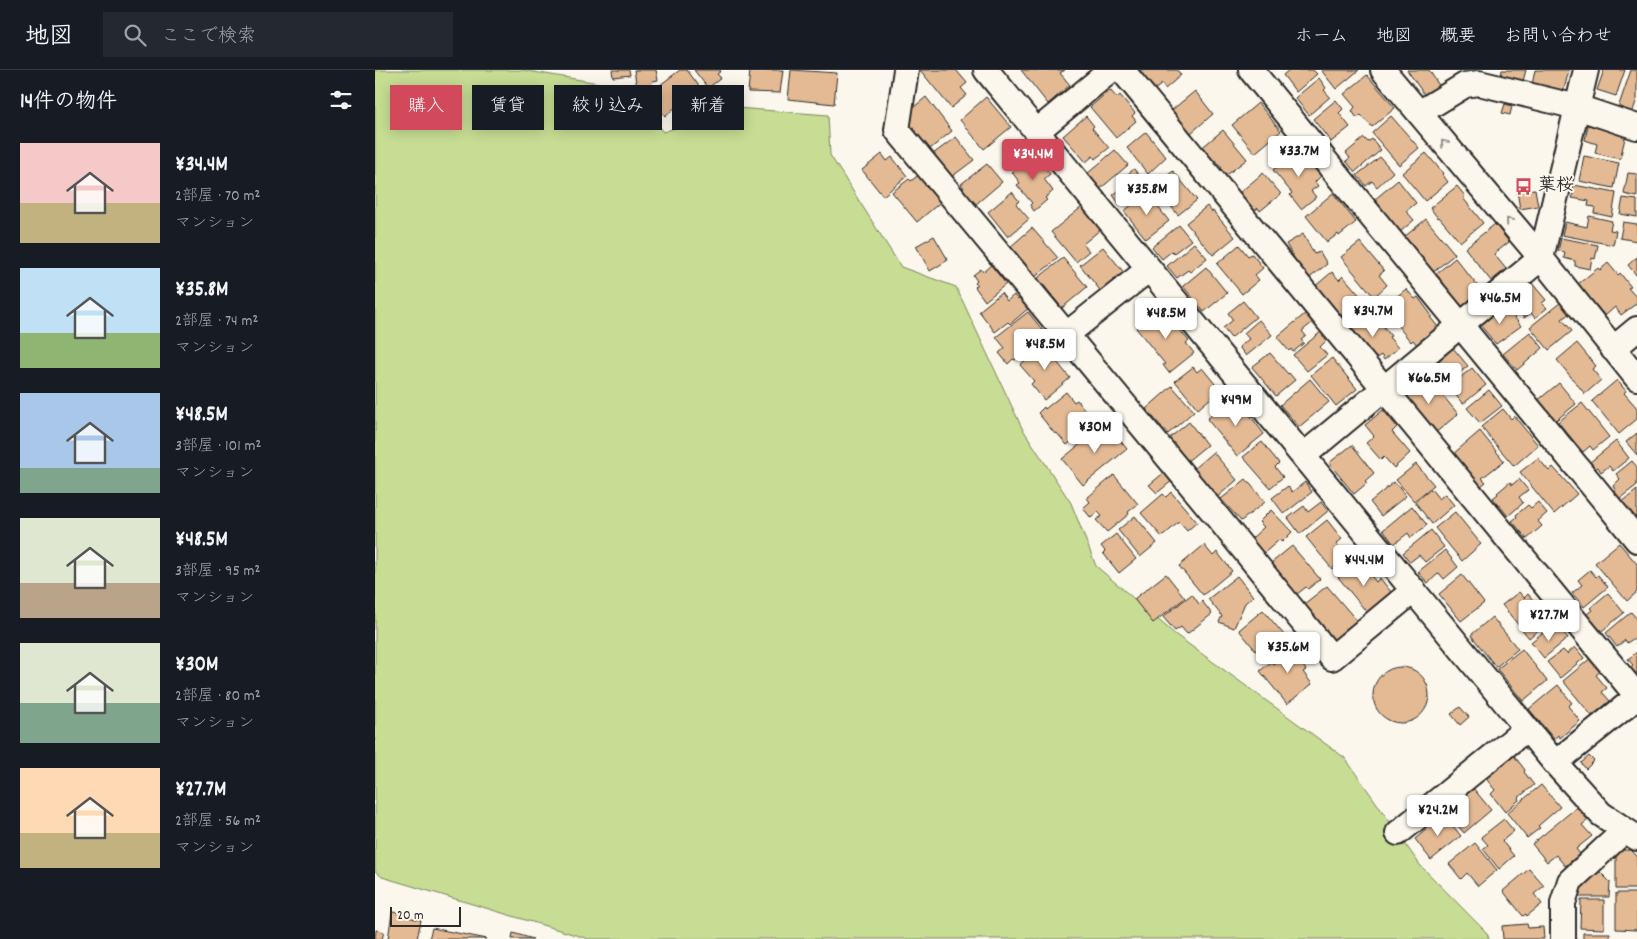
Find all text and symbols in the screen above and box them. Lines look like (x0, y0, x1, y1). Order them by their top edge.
search box (103, 12, 453, 57)
text: 地図 (25, 21, 73, 55)
icon: search (121, 21, 149, 49)
text: ここで検索 (161, 24, 256, 51)
text: ホーム (1295, 25, 1348, 50)
text: 地図 (1376, 25, 1412, 50)
text: 概要 (1440, 25, 1476, 50)
text: お問い合わせ (1504, 25, 1612, 50)
chip: 購入 (390, 85, 462, 130)
chip: 賃貸 (472, 85, 544, 130)
chip: 絞り込み (554, 85, 662, 130)
chip: 新着 (672, 85, 744, 130)
icon: filters (327, 86, 355, 114)
text: 14件の物件 (20, 88, 117, 118)
pin: ¥33.7M (1258, 136, 1340, 178)
pin: ¥34.4M (992, 138, 1074, 181)
text: ¥33.7M (1279, 140, 1319, 163)
one-way arrow (1441, 140, 1450, 149)
text: ¥34.4M (1013, 143, 1053, 166)
text: ¥34.4M (175, 151, 228, 181)
icon: home (60, 163, 120, 223)
pin: ¥35.8M (1106, 174, 1188, 216)
place label: 葉桜 (1538, 174, 1574, 199)
bus stop icon: 葉桜 (1514, 176, 1534, 196)
text: ¥35.8M (1127, 178, 1167, 201)
text: 2部屋 · 70 m² (175, 185, 260, 208)
text: マンション (175, 212, 254, 235)
one-way arrow (1507, 218, 1515, 227)
text: ¥35.8M (175, 276, 228, 306)
pin: ¥46.5M (1459, 282, 1541, 325)
text: ¥46.5M (1479, 287, 1521, 310)
icon: home (60, 288, 120, 348)
pin: ¥34.7M (1332, 296, 1414, 338)
pin: ¥48.5M (1125, 298, 1207, 340)
text: ¥34.7M (1353, 300, 1393, 323)
text: ¥48.5M (1146, 302, 1186, 325)
text: 2部屋 · 74 m² (175, 310, 258, 333)
pin: ¥48.5M (1004, 328, 1086, 371)
text: ¥48.5M (1025, 333, 1065, 356)
text: マンション (175, 337, 254, 360)
pin: ¥66.5M (1388, 362, 1470, 405)
text: ¥66.5M (1408, 367, 1450, 390)
pin: ¥49M (1206, 384, 1266, 427)
text: ¥49M (1220, 389, 1252, 412)
text: ¥48.5M (175, 401, 228, 431)
pin: ¥30M (1065, 412, 1125, 454)
icon: home (60, 413, 120, 473)
text: ¥30M (1079, 416, 1111, 439)
text: 3部屋 · 101 m² (175, 435, 261, 458)
text: マンション (175, 462, 254, 485)
text: ¥48.5M (175, 526, 228, 556)
icon: home (60, 538, 120, 598)
pin: ¥44.4M (1323, 544, 1405, 587)
text: ¥44.4M (1344, 549, 1384, 572)
text: 3部屋 · 95 m² (175, 560, 260, 583)
text: マンション (175, 587, 254, 610)
pin: ¥27.7M (1508, 600, 1590, 642)
text: ¥27.7M (1529, 604, 1569, 627)
pin: ¥35.6M (1247, 632, 1329, 674)
text: ¥35.6M (1267, 636, 1309, 659)
text: ¥30M (175, 651, 218, 681)
icon: home (60, 663, 120, 723)
text: 2部屋 · 80 m² (175, 685, 261, 708)
text: マンション (175, 712, 254, 735)
text: ¥27.7M (175, 776, 226, 806)
icon: home (60, 788, 120, 848)
pin: ¥24.2M (1397, 794, 1479, 837)
text: ¥24.2M (1418, 799, 1458, 822)
text: 2部屋 · 56 m² (175, 810, 261, 833)
text: マンション (175, 837, 254, 860)
scale bar (390, 904, 461, 927)
text: 20 m (397, 906, 424, 926)

